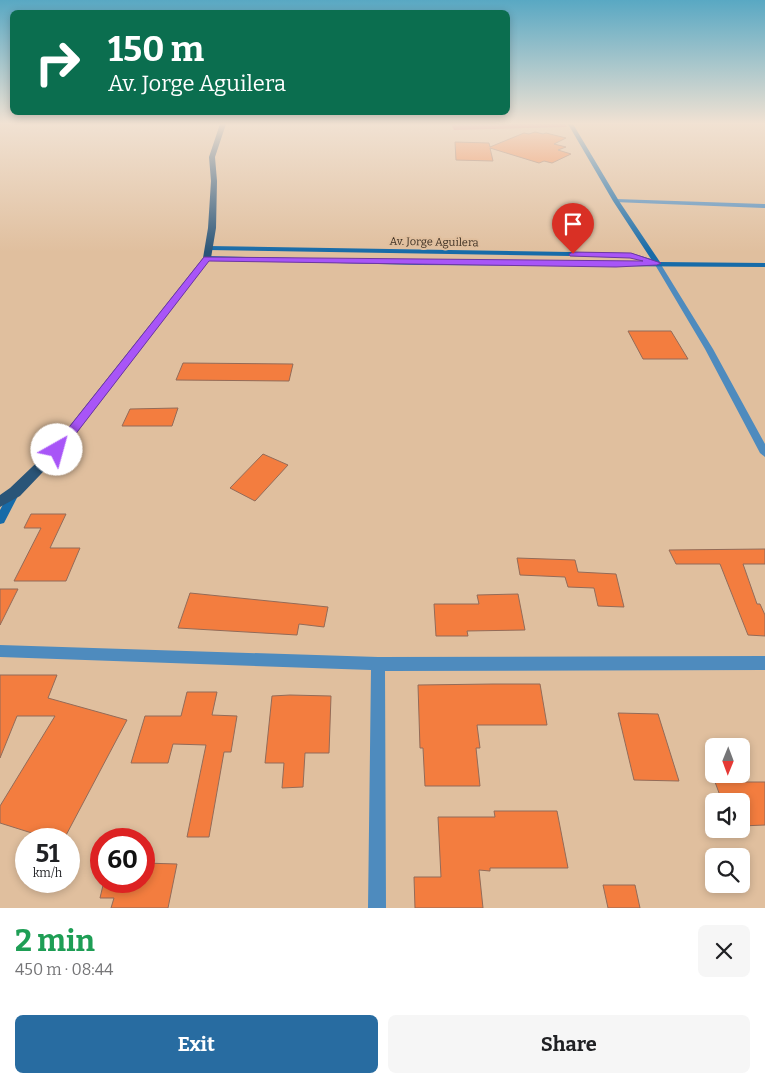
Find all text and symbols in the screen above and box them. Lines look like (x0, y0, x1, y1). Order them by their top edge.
text: 150 m (108, 28, 204, 70)
icon: right (25, 30, 90, 95)
text: Av. Jorge Aguilera (108, 70, 286, 97)
pin (552, 203, 594, 254)
icon: arrive (559, 210, 587, 238)
street label: Av. Jorge Aguilera (389, 235, 479, 249)
position arrow (30, 423, 82, 475)
north arrow (705, 738, 750, 782)
map controls (705, 738, 750, 893)
button: sound (705, 793, 750, 838)
speed limit sign: 60 (90, 828, 155, 893)
text: 51 (35, 839, 60, 869)
button: search (705, 848, 750, 893)
text: km/h (33, 866, 62, 880)
text: 2 min (15, 923, 95, 959)
button: close (698, 925, 750, 977)
text: 450 m · 08:44 (15, 960, 113, 979)
button: Exit (15, 1015, 378, 1073)
button: Share (388, 1015, 750, 1073)

